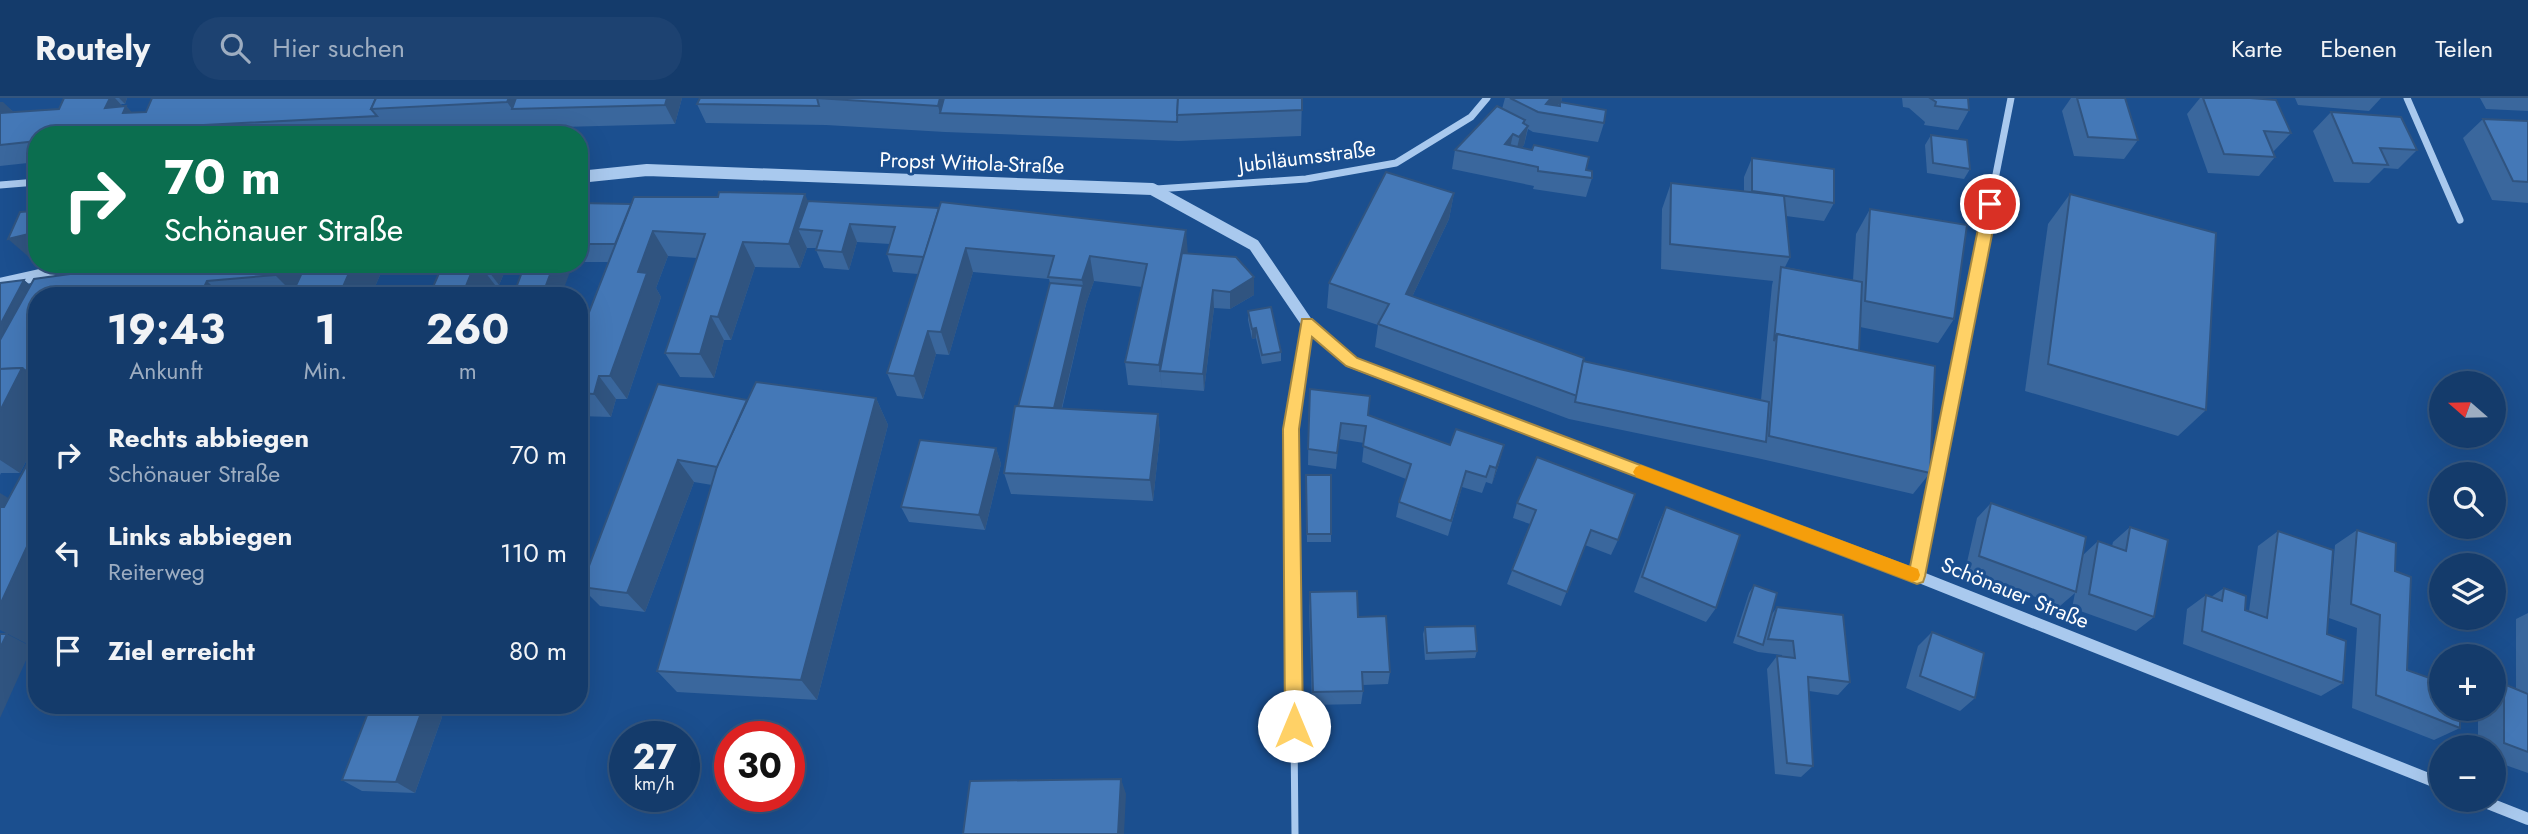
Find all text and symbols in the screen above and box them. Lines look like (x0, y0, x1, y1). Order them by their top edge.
search box (192, 17, 682, 80)
text: Routely (35, 25, 150, 72)
icon: search (216, 29, 254, 67)
text: Hier suchen (272, 29, 405, 67)
text: Karte (2231, 31, 2282, 66)
text: Ebenen (2320, 31, 2397, 66)
text: Teilen (2435, 31, 2493, 66)
street label: Jubiläumsstraße (1234, 134, 1377, 181)
text: 70 m (164, 142, 281, 212)
street label: Propst Wittola-Straße (879, 145, 1065, 181)
icon: right (49, 154, 140, 245)
pin (1960, 174, 2020, 234)
icon: arrive (1971, 185, 2009, 223)
text: Schönauer Straße (164, 207, 403, 253)
text: 19:43 (107, 299, 225, 360)
text: 1 (315, 299, 336, 360)
text: 260 (426, 299, 509, 360)
text: Ankunft (129, 354, 203, 388)
text: Min. (304, 354, 347, 388)
text: m (459, 354, 477, 388)
north arrow (2429, 371, 2506, 448)
map controls (2429, 371, 2506, 812)
text: Rechts abbiegen (108, 419, 309, 457)
icon: right (49, 436, 87, 474)
text: 70 m (510, 436, 567, 474)
text: Schönauer Straße (108, 457, 280, 491)
button: search (2429, 462, 2506, 539)
text: Links abbiegen (108, 517, 292, 555)
icon: left (49, 534, 87, 572)
text: 110 m (500, 534, 567, 572)
street label: Schönauer Straße (1937, 550, 2094, 636)
button: layers (2429, 553, 2506, 630)
text: Reiterweg (108, 555, 205, 589)
icon: arrive (49, 632, 87, 670)
text: Ziel erreicht (108, 632, 255, 670)
text: 80 m (509, 632, 567, 670)
button: + (2429, 644, 2506, 721)
position arrow (1257, 689, 1331, 763)
speed limit sign: 30 (714, 721, 805, 812)
text: 27 (632, 732, 677, 782)
button: − (2429, 735, 2506, 812)
text: km/h (634, 771, 675, 797)

